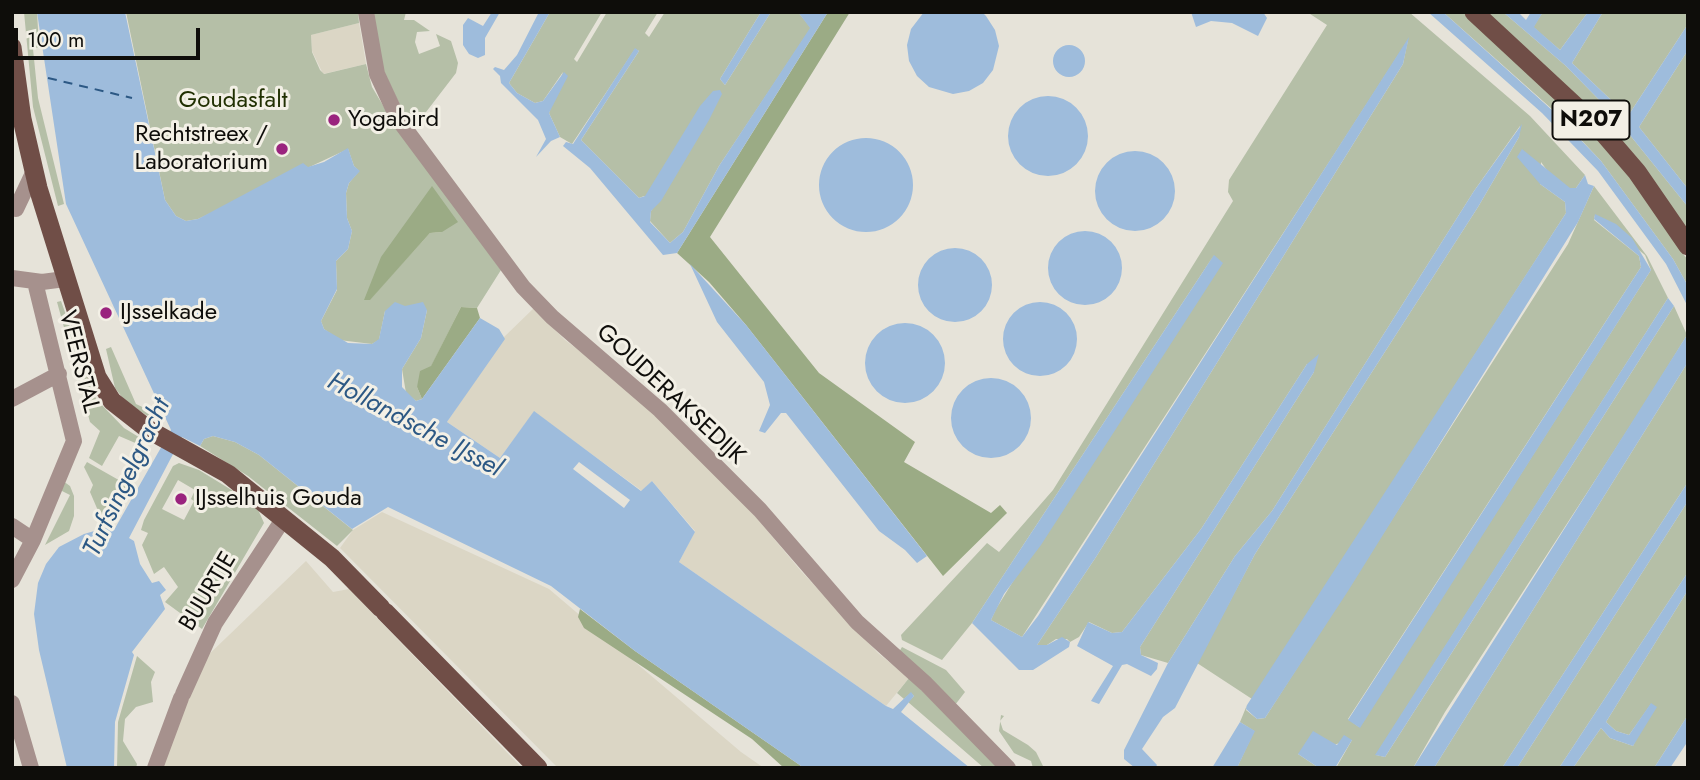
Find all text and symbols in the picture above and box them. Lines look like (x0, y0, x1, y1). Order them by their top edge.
scale bar (18, 14, 203, 58)
text: 100 m (27, 25, 84, 55)
park label: Goudasfalt (179, 87, 287, 115)
road number: N207 (1552, 100, 1630, 140)
place label: Yogabird (348, 106, 439, 134)
marker: Yogabird (326, 112, 342, 128)
place label: Rechtstreex / Laboratorium (134, 121, 268, 177)
marker: Rechtstreex / Laboratorium (274, 141, 290, 157)
place label: IJsselkade (120, 299, 217, 327)
marker: IJsselkade (98, 305, 114, 321)
street label: VEERSTAL (51, 308, 105, 416)
street label: GOUDERAKSEDIJK (590, 319, 750, 471)
water label: Hollandsche IJssel (321, 367, 507, 485)
water label: Turfsingelgracht (78, 394, 178, 562)
place label: IJsselhuis Gouda (195, 485, 362, 513)
marker: IJsselhuis Gouda (173, 491, 189, 507)
street label: BUURTJE (174, 547, 244, 637)

